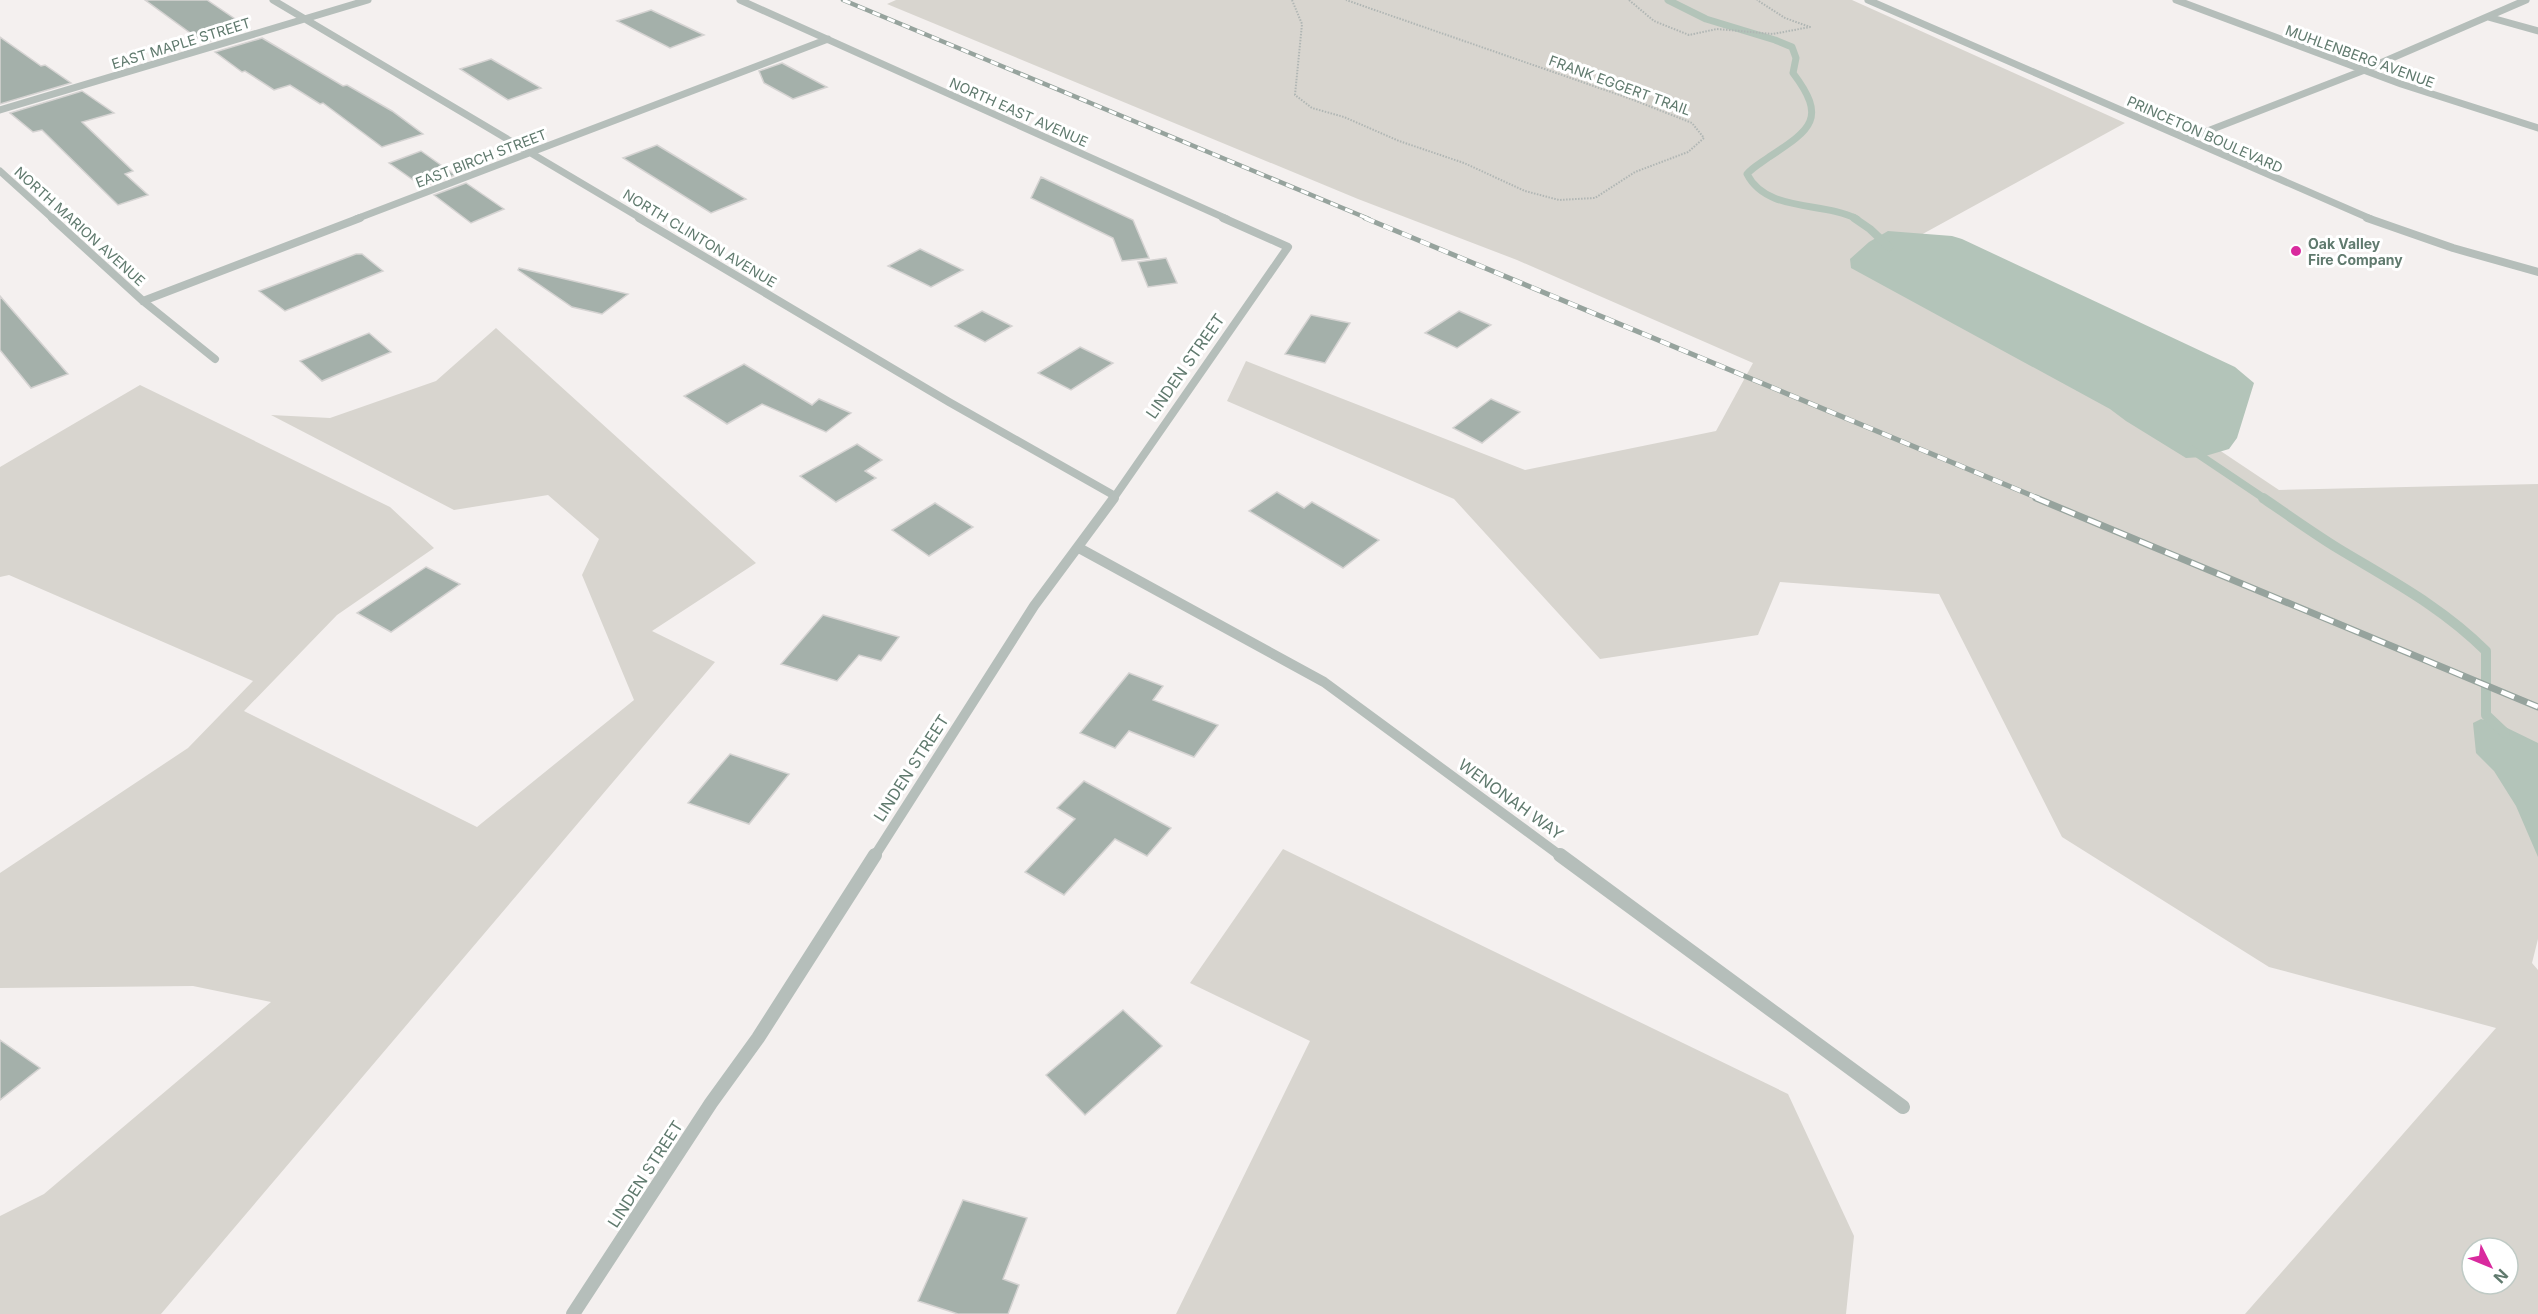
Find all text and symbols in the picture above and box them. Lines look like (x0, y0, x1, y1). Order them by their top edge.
street label: EAST MAPLE STREET (109, 14, 253, 72)
street label: MUHLENBERG AVENUE (2283, 21, 2437, 91)
street label: FRANK EGGERT TRAIL (1547, 51, 1693, 119)
street label: NORTH EAST AVENUE (947, 74, 1091, 150)
street label: PRINCETON BOULEVARD (2124, 92, 2286, 176)
street label: EAST BIRCH STREET (413, 125, 549, 191)
street label: NORTH MARION AVENUE (11, 163, 149, 289)
street label: NORTH CLINTON AVENUE (620, 185, 780, 291)
place label: Oak Valley Fire Company (2308, 235, 2403, 268)
marker: Oak Valley Fire Company (2289, 244, 2303, 258)
street label: LINDEN STREET (1141, 310, 1229, 422)
street label: LINDEN STREET (869, 711, 953, 825)
street label: WENONAH WAY (1455, 754, 1567, 844)
street label: LINDEN STREET (603, 1117, 687, 1231)
north arrow (2460, 1236, 2520, 1296)
text: N (2489, 1265, 2512, 1288)

